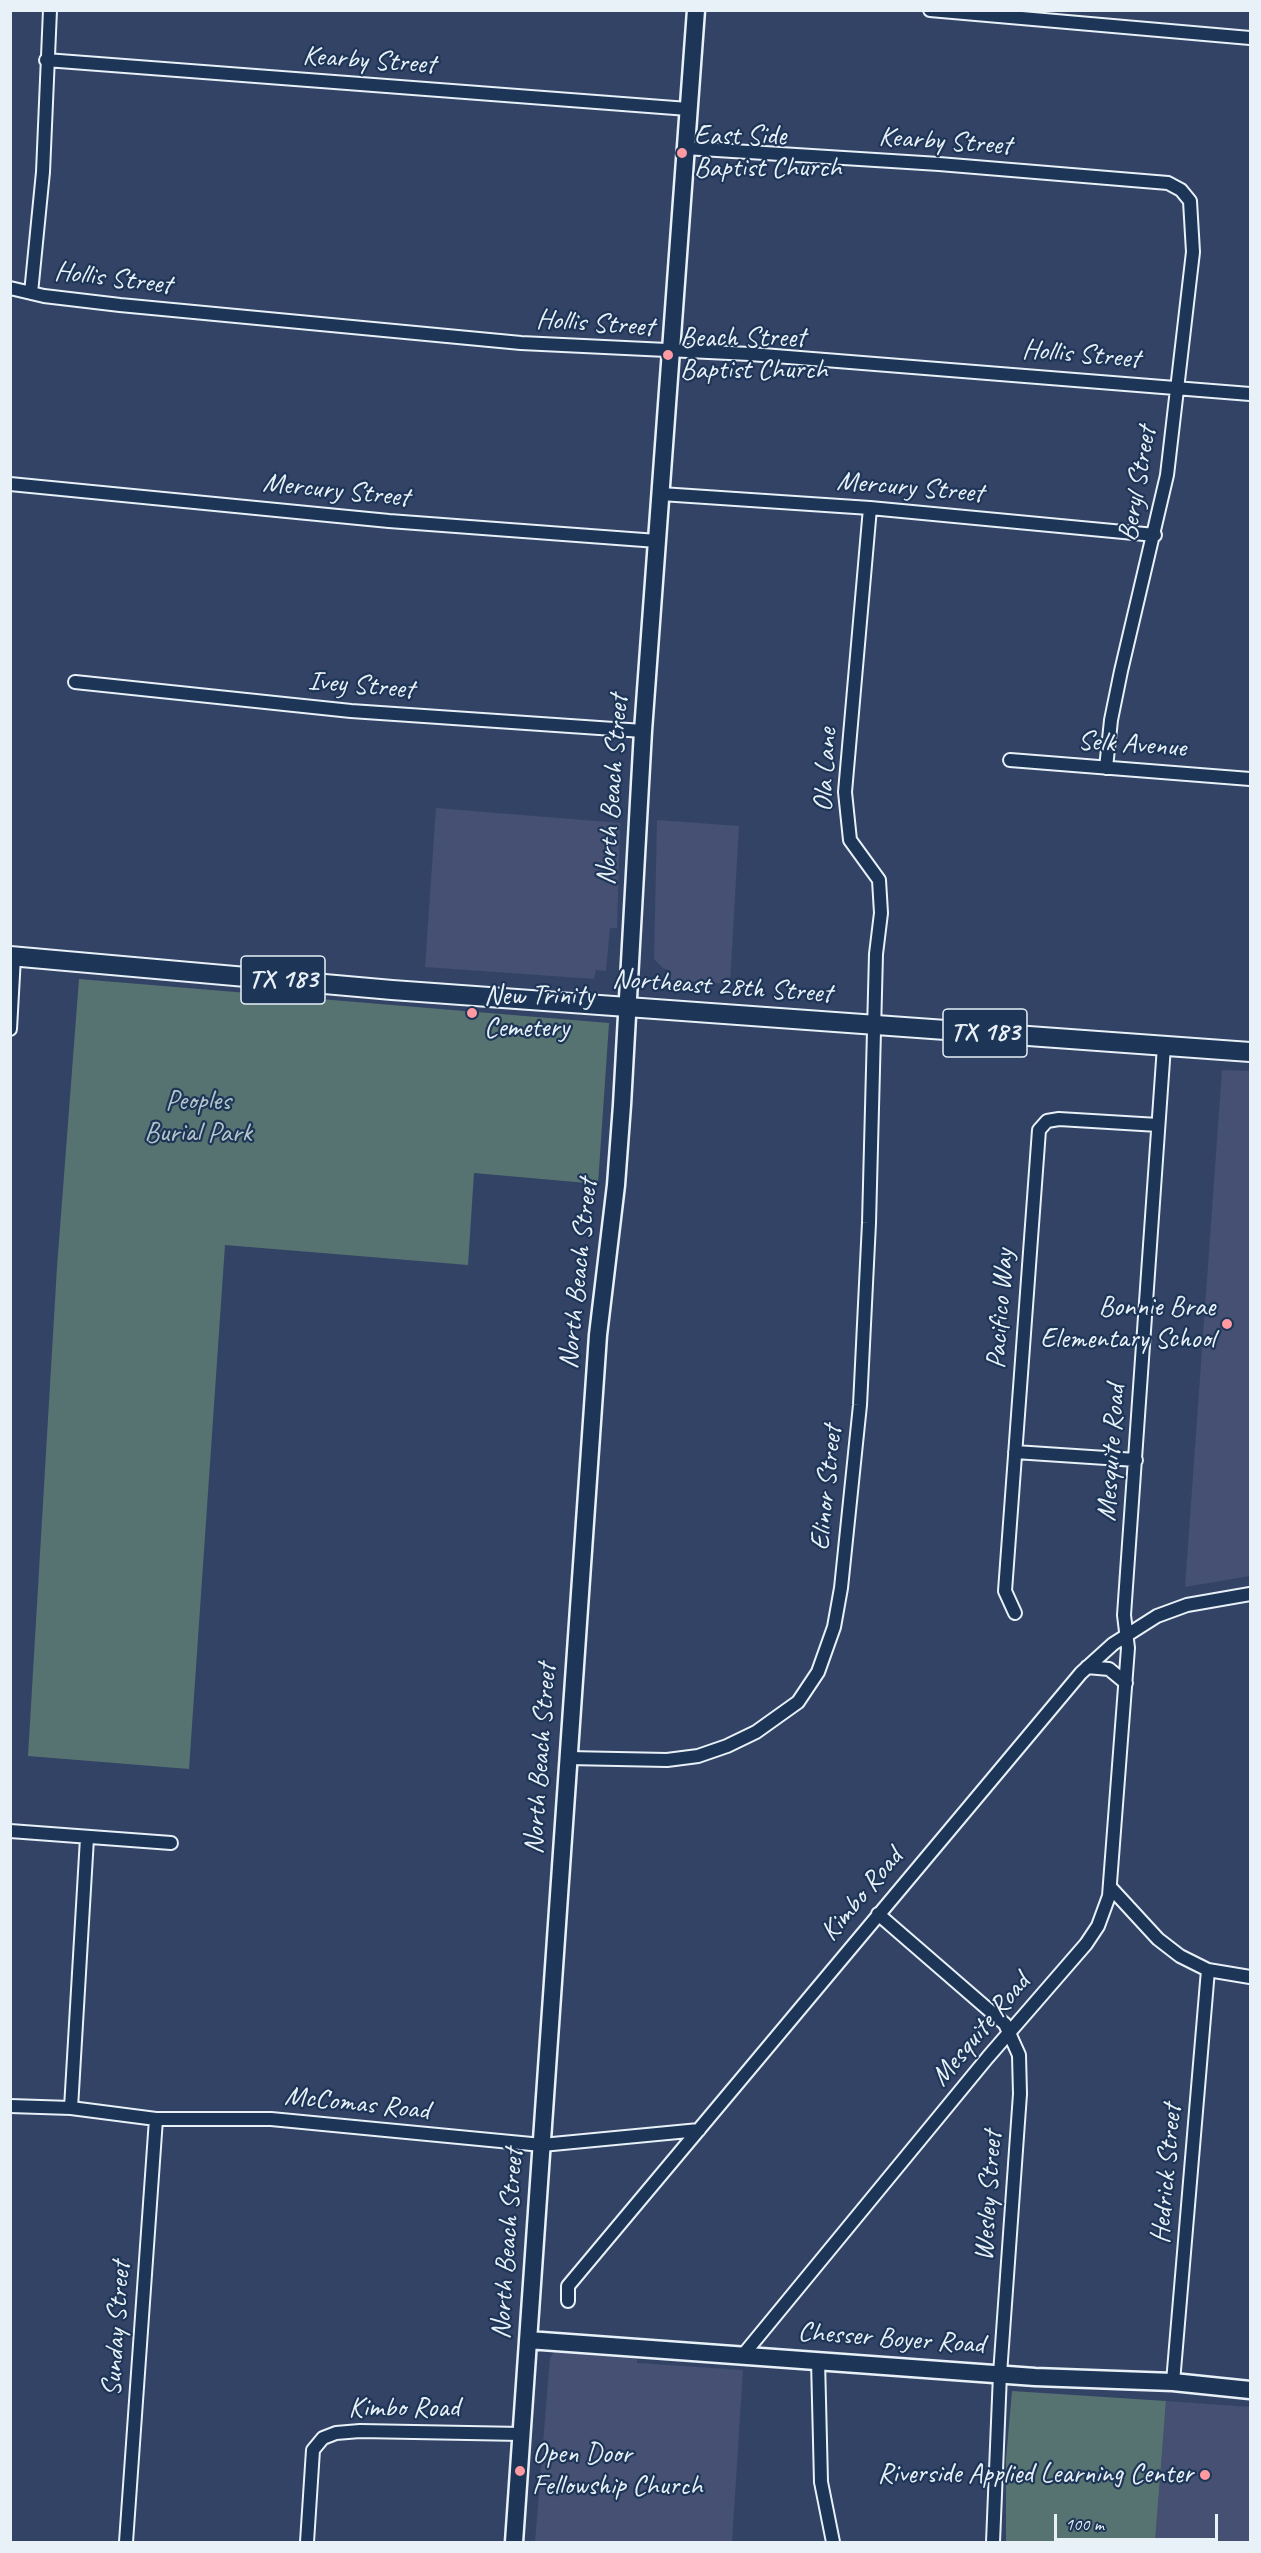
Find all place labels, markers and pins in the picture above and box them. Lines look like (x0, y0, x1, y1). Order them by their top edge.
place label: East Side Baptist Church (694, 120, 842, 186)
marker: East Side Baptist Church (675, 146, 689, 160)
place label: Beach Street Baptist Church (680, 322, 828, 388)
marker: Beach Street Baptist Church (661, 348, 675, 362)
place label: New Trinity Cemetery (484, 980, 594, 1046)
marker: New Trinity Cemetery (465, 1006, 479, 1020)
place label: Bonnie Brae Elementary School (1040, 1291, 1215, 1357)
marker: Bonnie Brae Elementary School (1220, 1317, 1234, 1331)
place label: Open Door Fellowship Church (532, 2438, 702, 2504)
place label: Riverside Applied Learning Center (877, 2458, 1193, 2492)
marker: Open Door Fellowship Church (513, 2464, 527, 2478)
marker: Riverside Applied Learning Center (1198, 2468, 1212, 2482)

